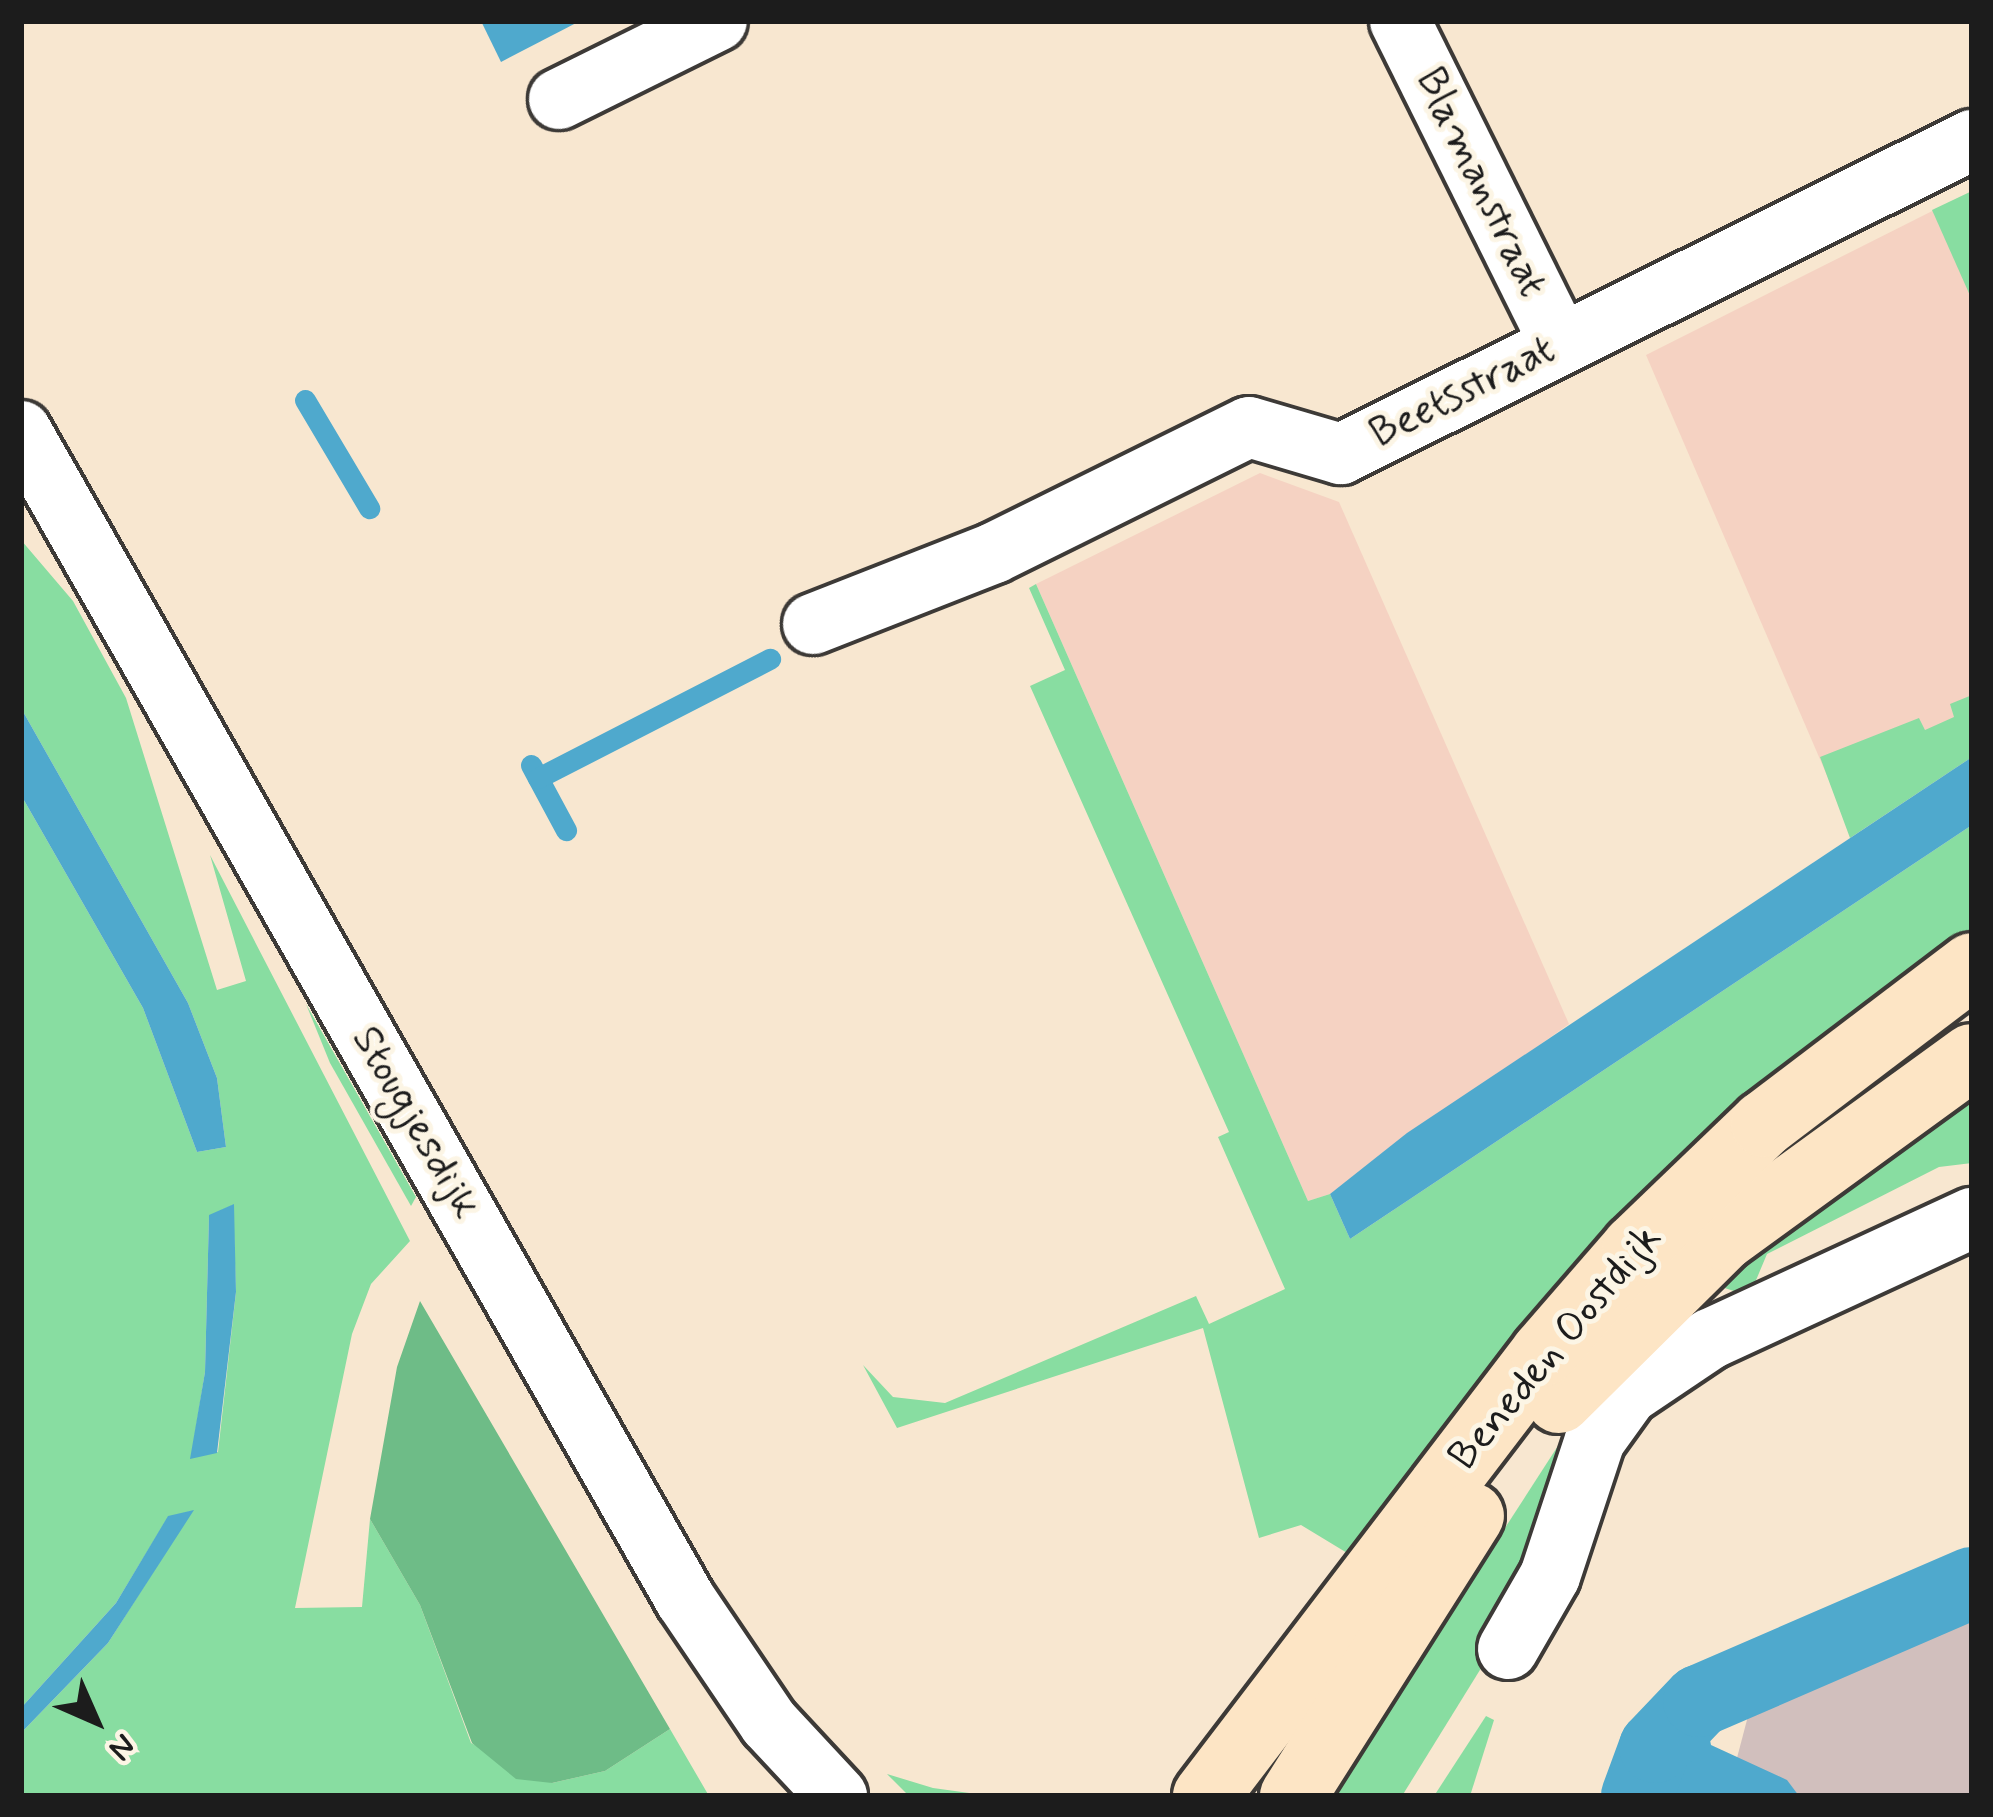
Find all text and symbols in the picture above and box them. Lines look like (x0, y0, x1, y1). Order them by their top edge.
street label: Blamanstraat (1403, 60, 1557, 306)
street label: Beetsstraat (1362, 325, 1564, 461)
street label: Stougjesdijk (340, 1018, 490, 1228)
street label: Beneden Oostdijk (1439, 1215, 1673, 1481)
north arrow (36, 1661, 156, 1781)
text: N (98, 1723, 145, 1770)

